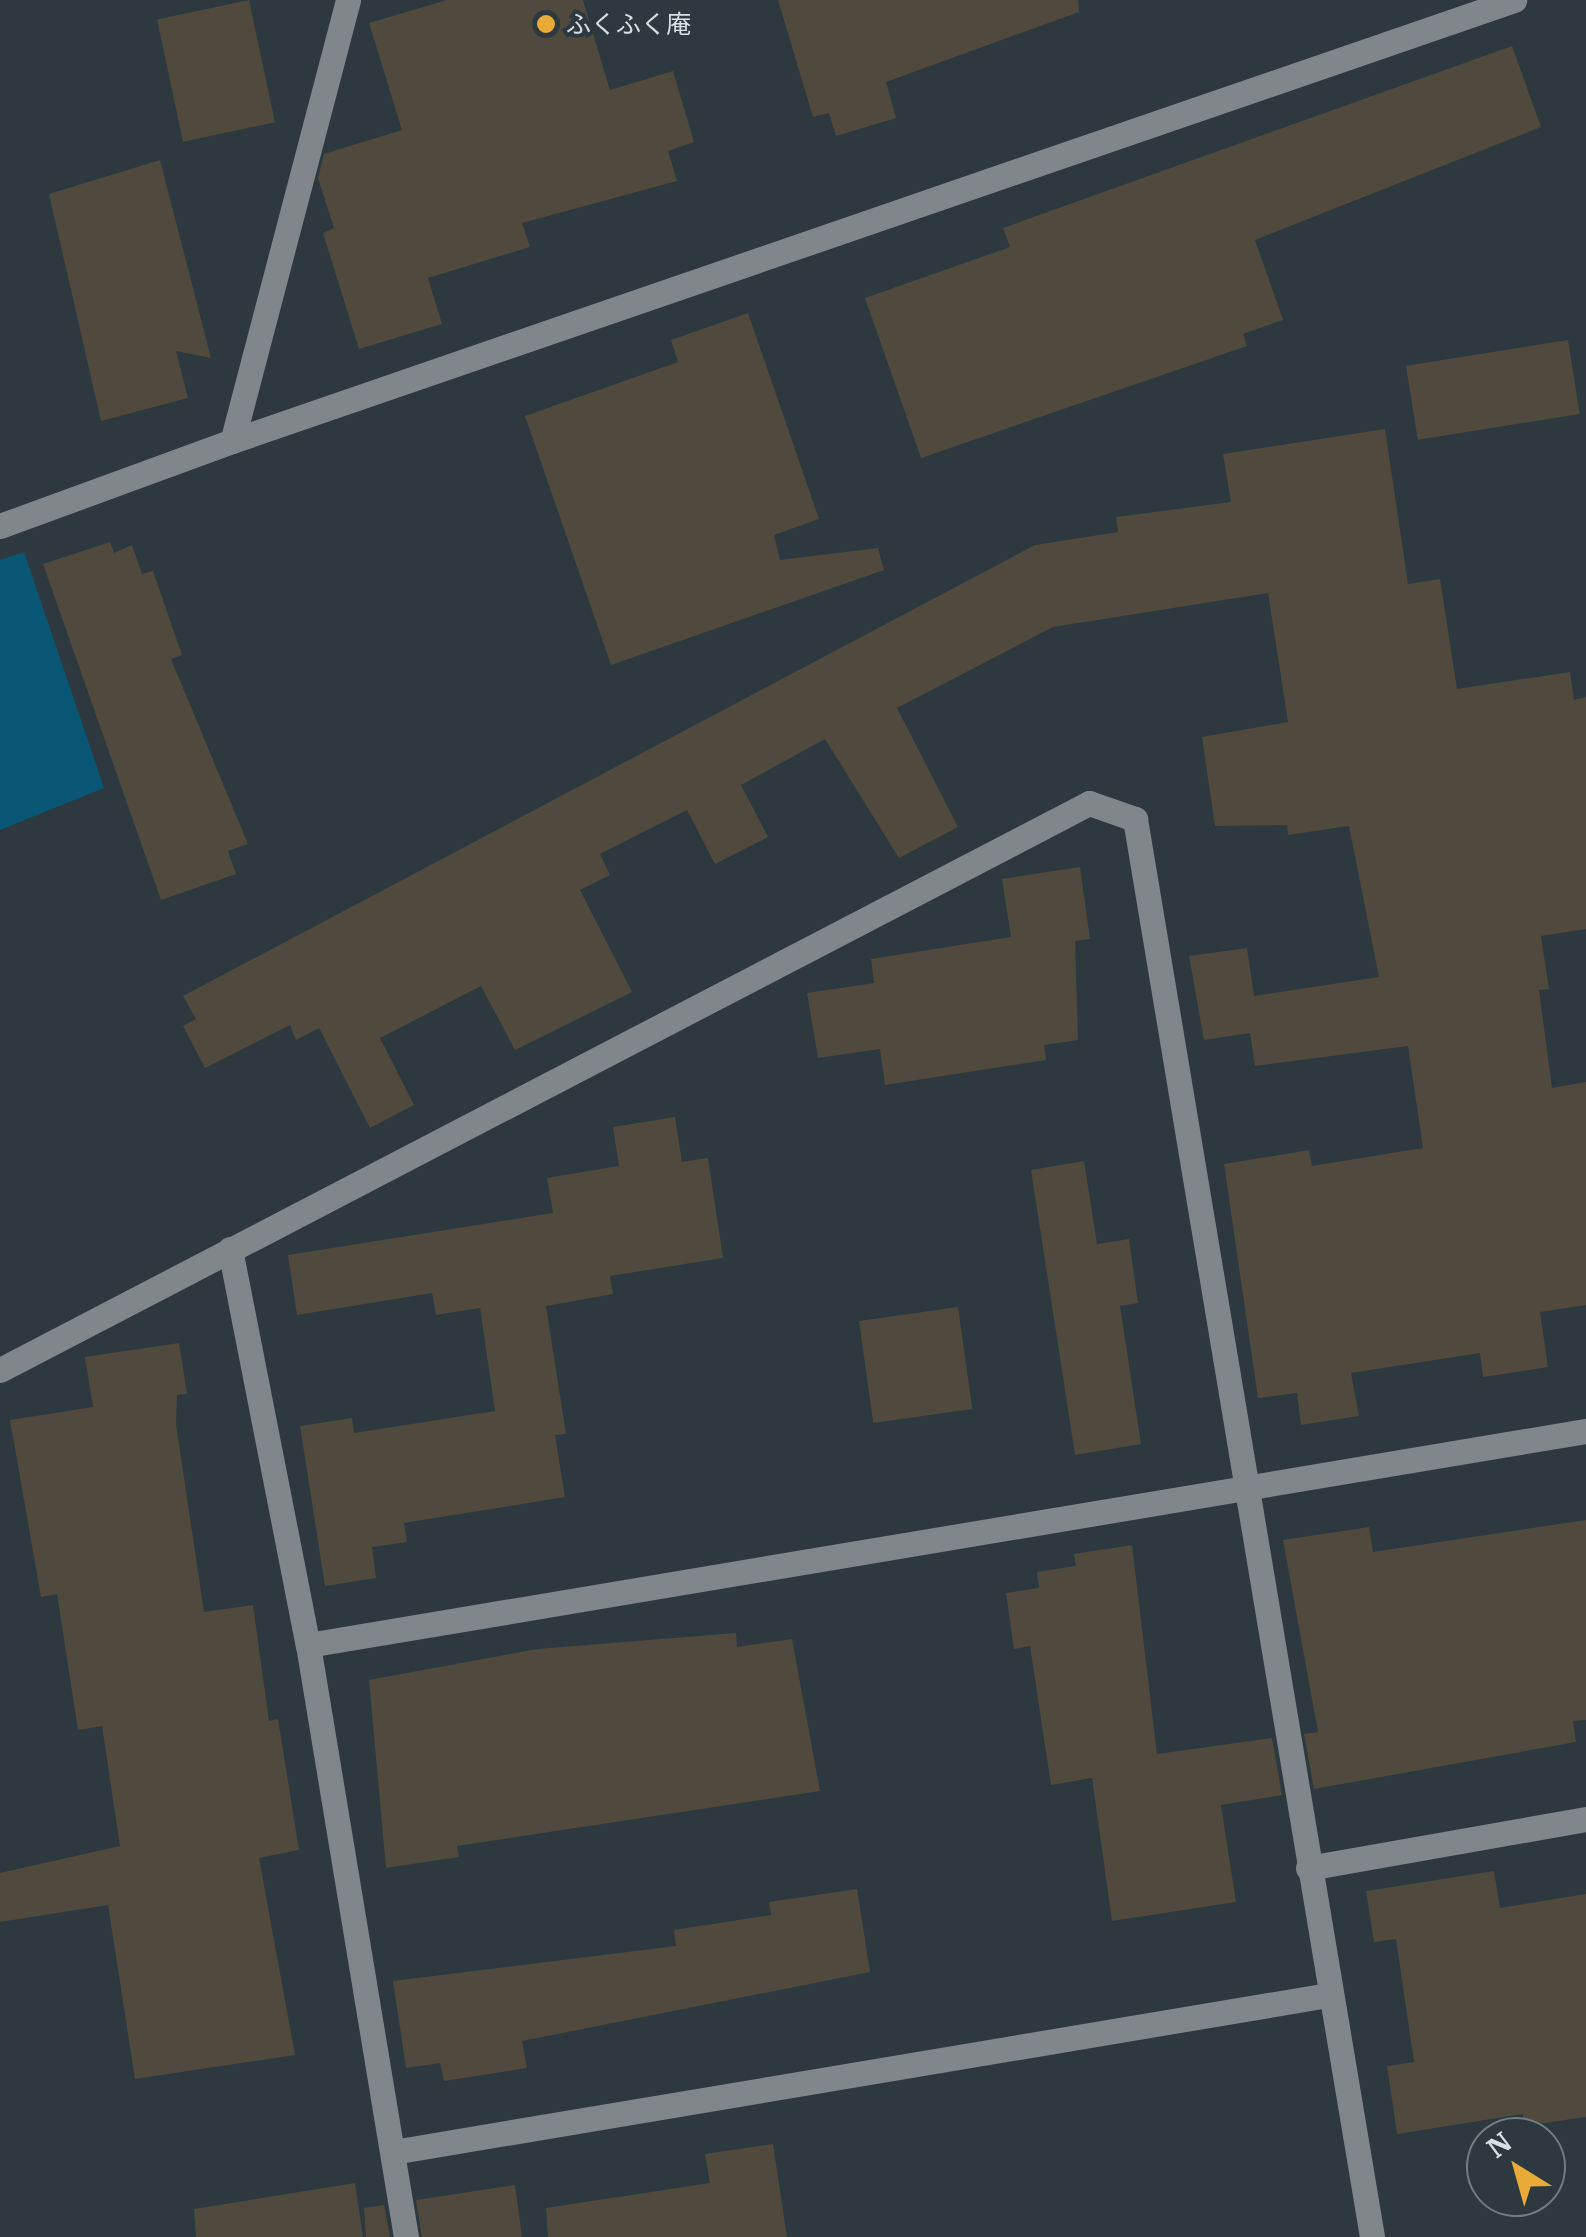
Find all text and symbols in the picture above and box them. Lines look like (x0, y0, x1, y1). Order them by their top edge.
place label: ふくふく庵 (566, 9, 691, 39)
marker: ふくふく庵 (535, 13, 557, 35)
north arrow (1466, 2117, 1566, 2217)
text: N (1479, 2123, 1519, 2166)

